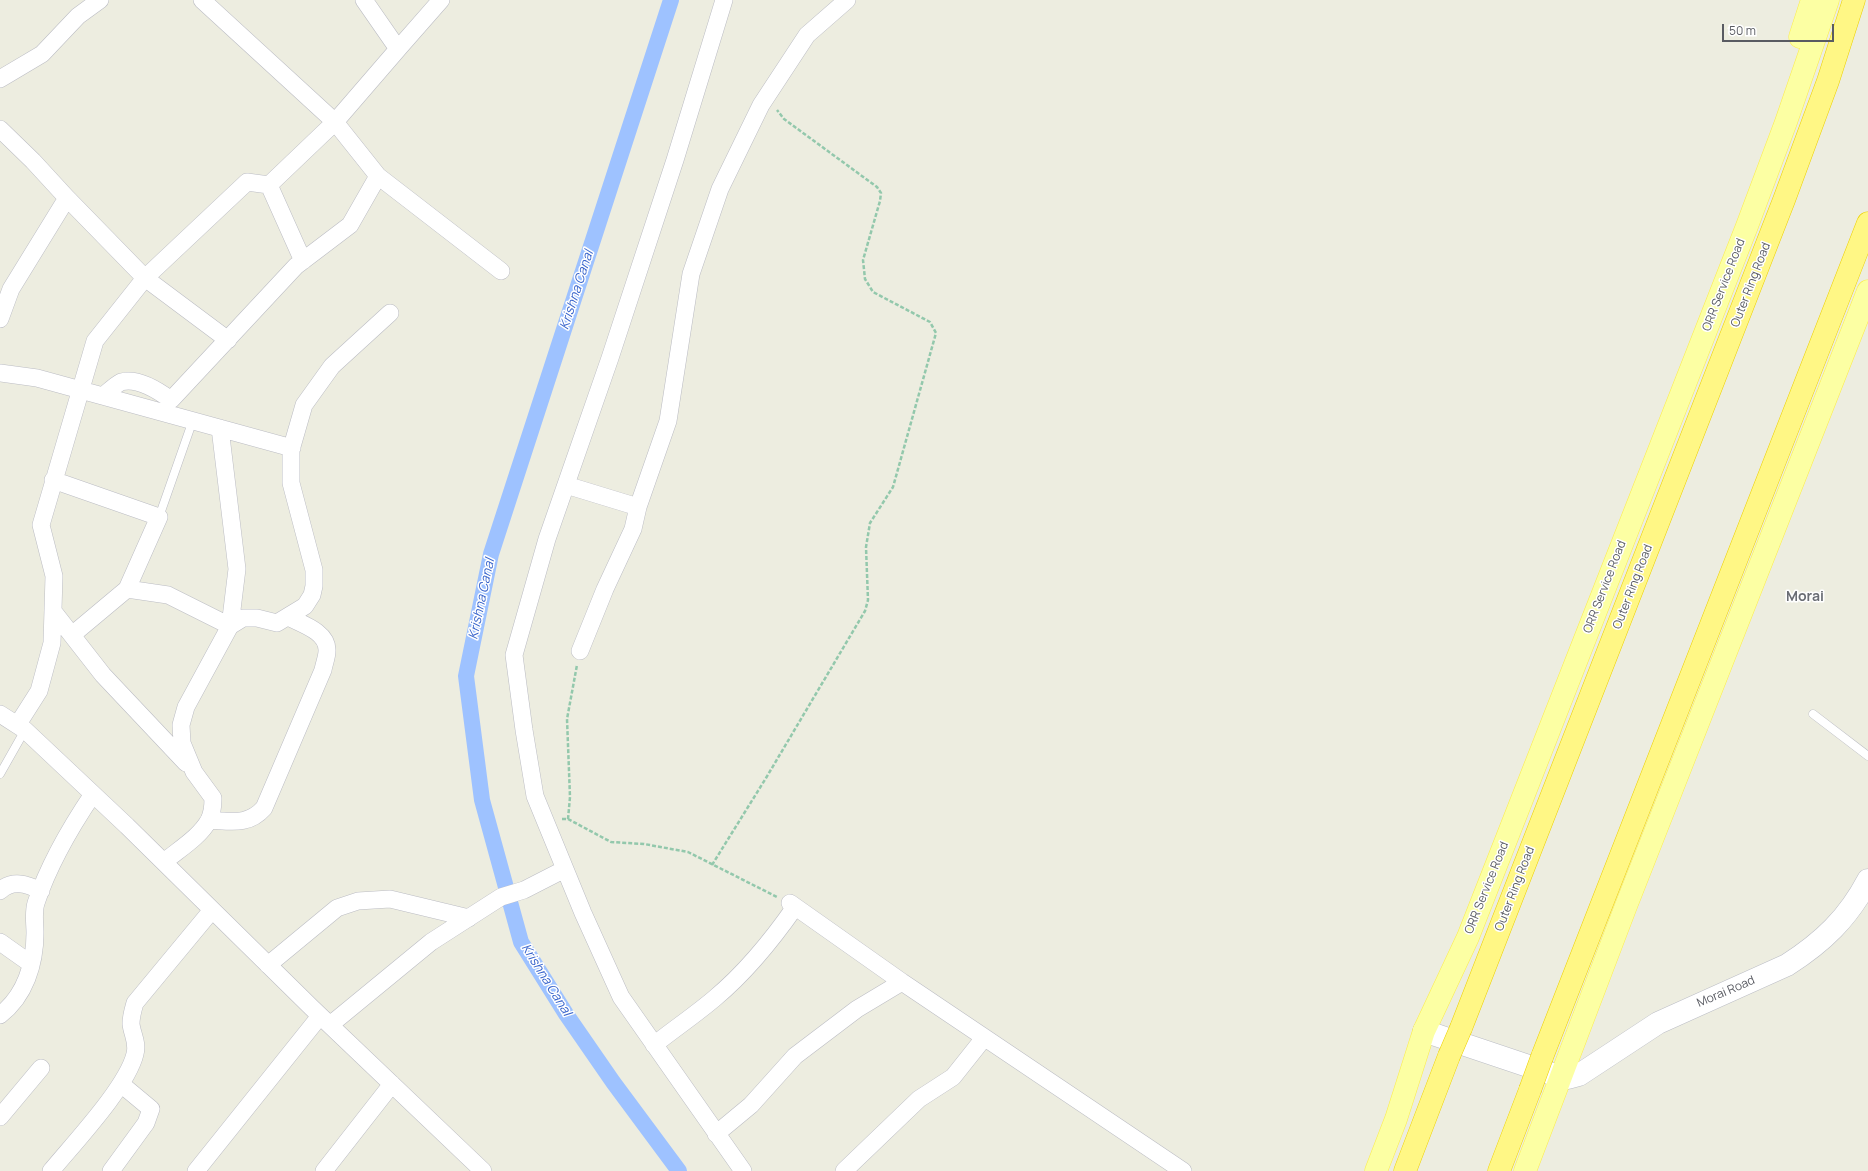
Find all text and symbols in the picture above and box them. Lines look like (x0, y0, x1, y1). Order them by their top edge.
scale bar (1724, 16, 1836, 42)
text: 50 m (1729, 22, 1756, 39)
street label: ORR Service Road (1700, 237, 1748, 333)
street label: Outer Ring Road (1728, 241, 1774, 329)
water label: Krishna Canal (557, 249, 597, 331)
street label: ORR Service Road (1581, 539, 1629, 635)
street label: Outer Ring Road (1610, 543, 1656, 631)
water label: Krishna Canal (466, 557, 498, 641)
district label: Morai (1786, 589, 1824, 605)
street label: ORR Service Road (1462, 840, 1512, 936)
street label: Outer Ring Road (1492, 845, 1538, 933)
water label: Krishna Canal (518, 941, 574, 1019)
street label: Morai Road (1695, 973, 1757, 1011)

